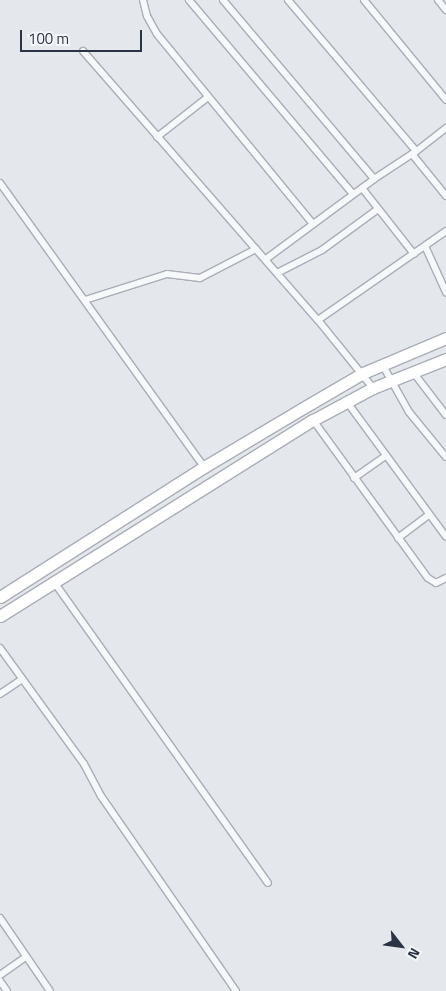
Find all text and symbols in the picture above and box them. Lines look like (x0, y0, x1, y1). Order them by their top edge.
scale bar (22, 20, 145, 52)
text: 100 m (28, 27, 69, 50)
north arrow (376, 921, 426, 971)
text: N (403, 944, 426, 963)

